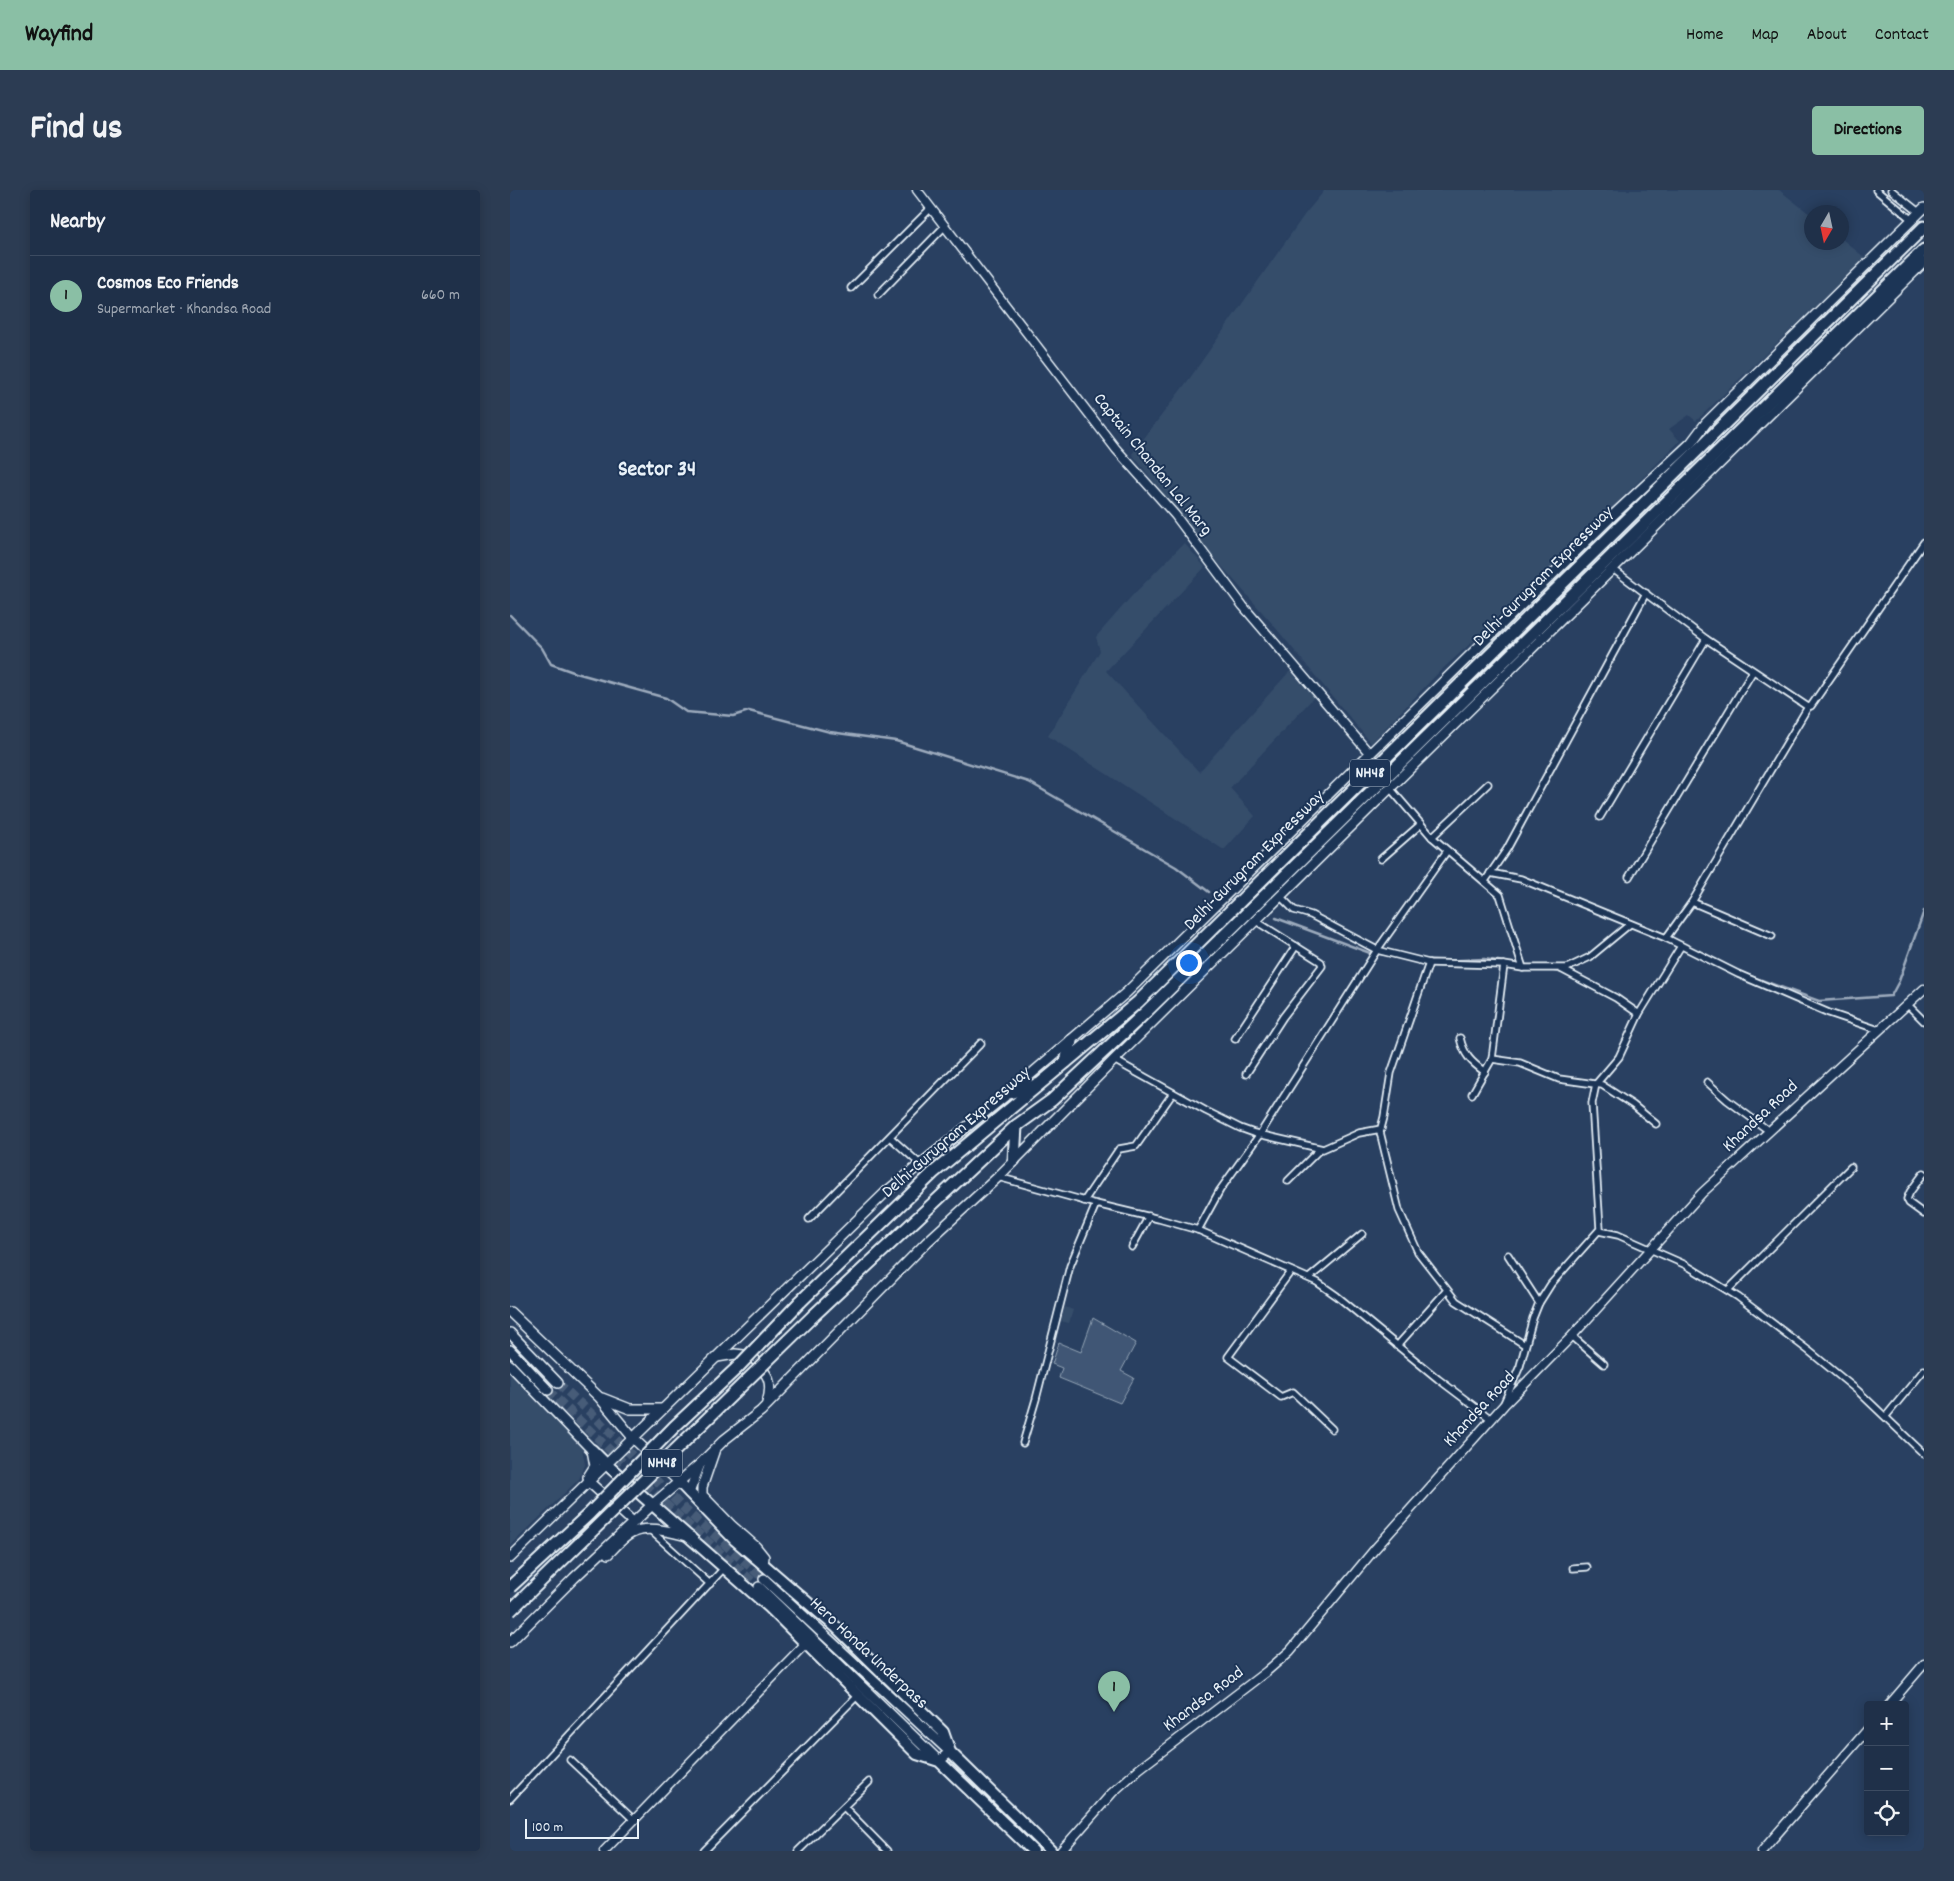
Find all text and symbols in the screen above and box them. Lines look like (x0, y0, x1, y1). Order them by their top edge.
text: Wayfind (25, 18, 93, 52)
text: Home (1686, 23, 1723, 48)
text: Map (1751, 23, 1779, 48)
text: About (1807, 23, 1847, 48)
text: Contact (1875, 23, 1929, 48)
text: Find us (30, 105, 122, 155)
button: Directions (1812, 106, 1924, 155)
north arrow (1804, 205, 1849, 250)
text: Nearby (50, 208, 105, 238)
text: Cosmos Eco Friends (97, 271, 239, 298)
text: 1 (64, 284, 68, 307)
text: 660 m (421, 284, 460, 307)
text: Supermarket · Khandsa Road (97, 298, 271, 321)
street label: Captain Chandan Lal Marg (1086, 388, 1218, 542)
district label: Sector 34 (618, 455, 696, 486)
street label: Delhi-Gurugram Expressway (1468, 500, 1621, 653)
road number: NH48 (1350, 760, 1390, 786)
street label: Delhi-Gurugram Expressway (1179, 784, 1332, 937)
your location (1176, 950, 1202, 976)
street label: Delhi-Gurugram Expressway (877, 1061, 1038, 1205)
street label: Khandsa Road (1718, 1075, 1804, 1159)
street label: Khandsa Road (1438, 1367, 1522, 1453)
road number: NH48 (642, 1450, 682, 1476)
street label: Hero Honda Underpass (803, 1592, 933, 1716)
street label: Khandsa Road (1158, 1661, 1250, 1739)
pin: 1 (1098, 1671, 1130, 1712)
map controls (1864, 1701, 1909, 1836)
button: + (1864, 1701, 1909, 1746)
button: − (1864, 1746, 1909, 1791)
button: locate (1864, 1791, 1909, 1836)
scale bar (525, 1816, 639, 1839)
text: 100 m (532, 1818, 563, 1838)

